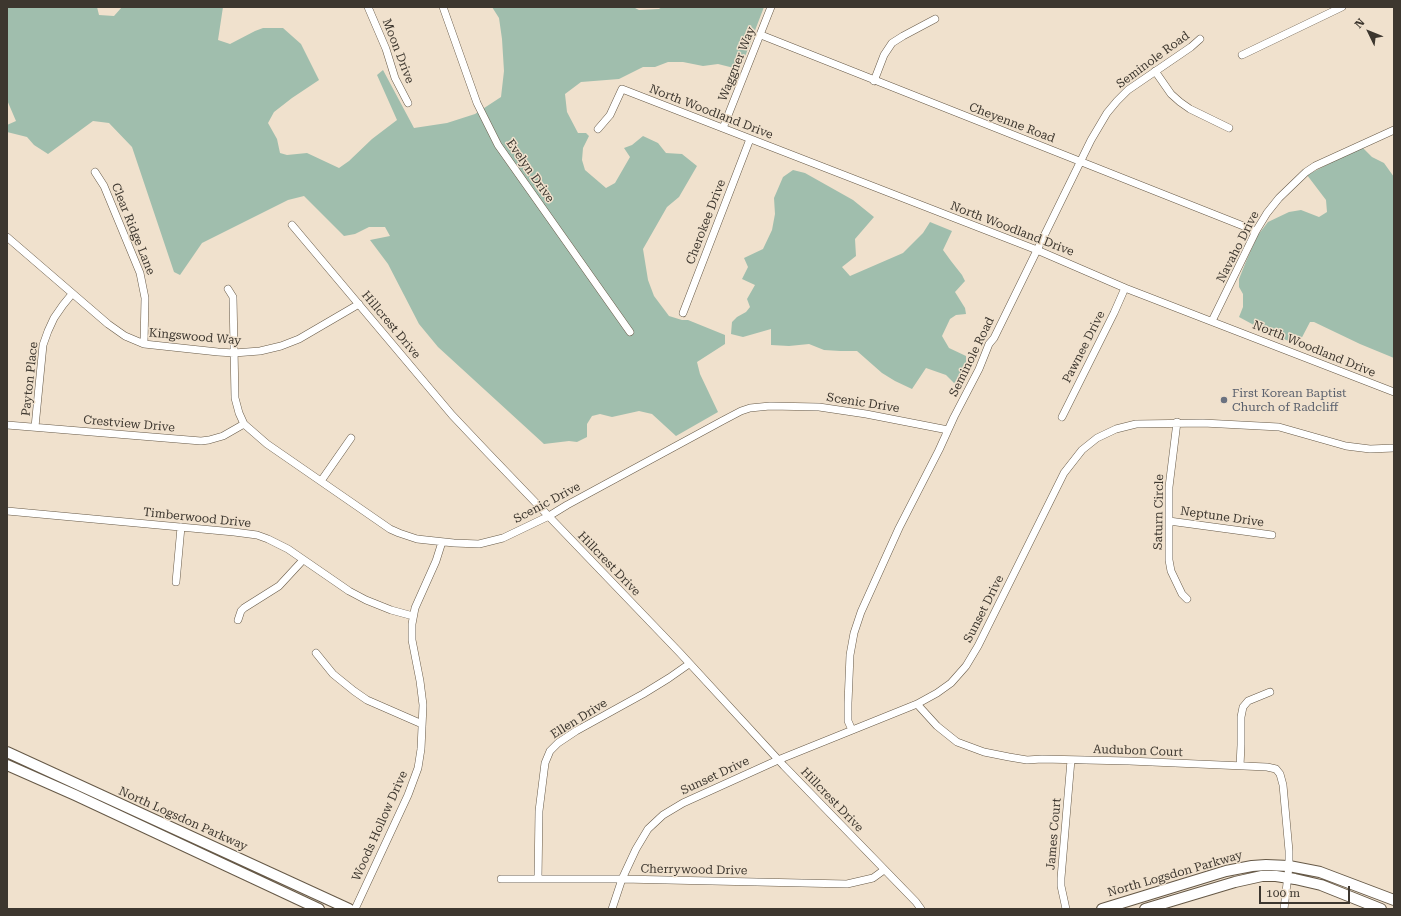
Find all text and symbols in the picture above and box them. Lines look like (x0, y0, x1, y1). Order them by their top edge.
north arrow (1349, 12, 1389, 52)
text: N (1352, 16, 1367, 31)
street label: Moon Drive (379, 17, 417, 85)
street label: Waggner Way (715, 25, 759, 103)
street label: Seminole Road (1114, 29, 1192, 91)
street label: North Woodland Drive (647, 82, 775, 142)
street label: Cheyenne Road (967, 100, 1057, 146)
street label: Evelyn Drive (503, 137, 557, 205)
street label: Cherokee Drive (683, 177, 729, 267)
street label: Clear Ridge Lane (108, 181, 158, 277)
street label: North Woodland Drive (948, 199, 1076, 259)
street label: Navaho Drive (1214, 209, 1262, 285)
street label: Hillcrest Drive (359, 288, 423, 362)
street label: Pawnee Drive (1060, 309, 1108, 385)
street label: Seminole Road (946, 315, 998, 399)
street label: North Woodland Drive (1250, 318, 1378, 380)
street label: Kingswood Way (148, 326, 242, 348)
street label: Payton Place (19, 341, 41, 417)
place label: First Korean Baptist Church of Radcliff (1232, 386, 1347, 414)
street label: Scenic Drive (826, 390, 900, 416)
marker: First Korean Baptist Church of Radcliff (1219, 395, 1229, 405)
street label: Crestview Drive (83, 413, 175, 435)
street label: Saturn Circle (1151, 474, 1167, 550)
street label: Scenic Drive (511, 479, 583, 527)
street label: Neptune Drive (1179, 504, 1265, 530)
street label: Timberwood Drive (142, 505, 252, 531)
street label: Hillcrest Drive (575, 529, 643, 599)
street label: Sunset Drive (961, 573, 1007, 645)
street label: Ellen Drive (548, 696, 610, 742)
street label: Audubon Court (1093, 742, 1183, 760)
street label: Sunset Drive (679, 754, 751, 798)
street label: Hillcrest Drive (798, 765, 866, 835)
street label: Woods Hollow Drive (349, 769, 411, 883)
street label: North Logsdon Parkway (116, 784, 250, 854)
street label: James Court (1044, 797, 1064, 871)
street label: North Logsdon Parkway (1106, 848, 1244, 900)
street label: Cherrywood Drive (640, 862, 748, 878)
scale bar (1261, 878, 1352, 904)
text: 100 m (1266, 886, 1300, 900)

